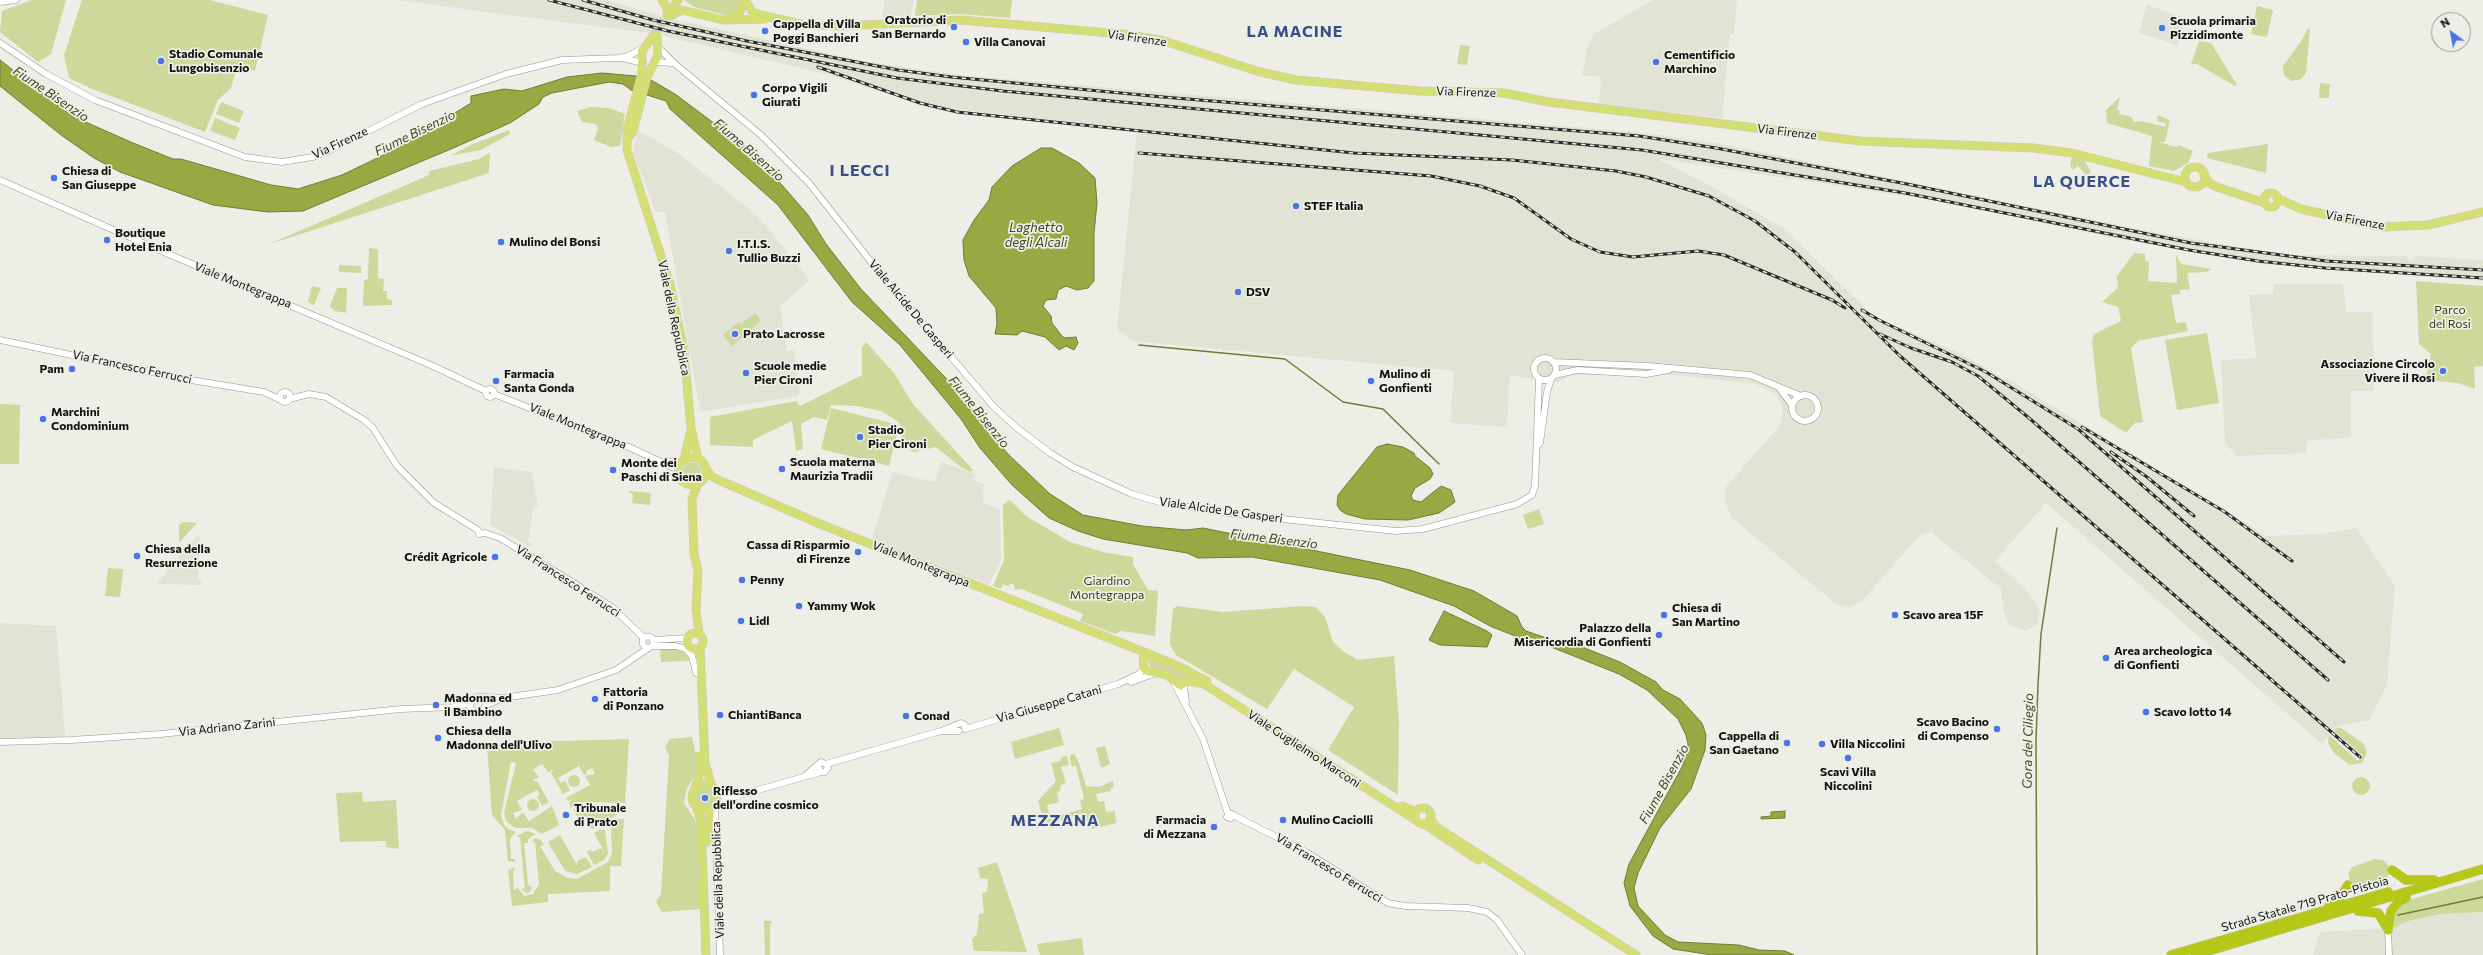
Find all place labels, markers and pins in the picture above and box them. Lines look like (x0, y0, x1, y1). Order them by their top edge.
place label: Oratorio di San Bernardo (872, 13, 946, 41)
place label: Scuola primaria Pizzidimonte (2170, 14, 2256, 42)
place label: Cappella di Villa Poggi Banchieri (773, 17, 861, 45)
marker: Oratorio di San Bernardo (949, 22, 959, 32)
marker: Scuola primaria Pizzidimonte (2157, 23, 2167, 33)
marker: Cappella di Villa Poggi Banchieri (760, 26, 770, 36)
place label: Villa Canovai (974, 35, 1045, 49)
marker: Villa Canovai (961, 37, 971, 47)
place label: Stadio Comunale Lungobisenzio (169, 47, 263, 75)
place label: Cementificio Marchino (1664, 48, 1735, 76)
marker: Stadio Comunale Lungobisenzio (156, 56, 166, 66)
marker: Cementificio Marchino (1651, 57, 1661, 67)
place label: Corpo Vigili Giurati (762, 81, 827, 109)
marker: Corpo Vigili Giurati (749, 90, 759, 100)
place label: Chiesa di San Giuseppe (62, 164, 136, 192)
marker: Chiesa di San Giuseppe (49, 173, 59, 183)
place label: STEF Italia (1304, 199, 1363, 213)
marker: STEF Italia (1291, 201, 1301, 211)
place label: Boutique Hotel Enia (115, 226, 172, 254)
marker: Boutique Hotel Enia (102, 235, 112, 245)
place label: Mulino del Bonsi (509, 235, 600, 249)
marker: Mulino del Bonsi (496, 237, 506, 247)
place label: I.T.I.S. Tullio Buzzi (737, 237, 801, 265)
marker: I.T.I.S. Tullio Buzzi (724, 246, 734, 256)
place label: DSV (1246, 285, 1270, 299)
marker: DSV (1233, 287, 1243, 297)
place label: Prato Lacrosse (743, 327, 825, 341)
marker: Prato Lacrosse (730, 329, 740, 339)
place label: Associazione Circolo Vivere il Rosi (2321, 357, 2435, 385)
place label: Scuole medie Pier Cironi (754, 359, 826, 387)
place label: Pam (39, 362, 64, 376)
marker: Pam (67, 364, 77, 374)
marker: Associazione Circolo Vivere il Rosi (2438, 366, 2448, 376)
place label: Farmacia Santa Gonda (504, 367, 574, 395)
place label: Mulino di Gonfienti (1379, 367, 1432, 395)
marker: Scuole medie Pier Cironi (741, 368, 751, 378)
marker: Farmacia Santa Gonda (491, 376, 501, 386)
marker: Mulino di Gonfienti (1366, 376, 1376, 386)
place label: Marchini Condominium (51, 405, 129, 433)
marker: Marchini Condominium (38, 414, 48, 424)
place label: Stadio Pier Cironi (868, 423, 926, 451)
marker: Stadio Pier Cironi (855, 432, 865, 442)
place label: Scuola materna Maurizia Tradii (790, 455, 875, 483)
place label: Monte dei Paschi di Siena (621, 456, 702, 484)
marker: Scuola materna Maurizia Tradii (777, 464, 787, 474)
marker: Monte dei Paschi di Siena (608, 465, 618, 475)
place label: Cassa di Risparmio di Firenze (746, 538, 850, 566)
place label: Chiesa della Resurrezione (145, 542, 218, 570)
marker: Cassa di Risparmio di Firenze (853, 547, 863, 557)
place label: Crédit Agricole (404, 550, 487, 564)
marker: Chiesa della Resurrezione (132, 551, 142, 561)
marker: Crédit Agricole (490, 552, 500, 562)
place label: Penny (750, 573, 784, 587)
marker: Penny (737, 575, 747, 585)
place label: Yammy Wok (807, 599, 876, 613)
marker: Yammy Wok (794, 601, 804, 611)
place label: Chiesa di San Martino (1672, 601, 1740, 629)
place label: Scavo area 15F (1903, 608, 1983, 622)
marker: Chiesa di San Martino (1659, 610, 1669, 620)
marker: Scavo area 15F (1890, 610, 1900, 620)
place label: Lidl (749, 614, 770, 628)
marker: Lidl (736, 616, 746, 626)
place label: Palazzo della Misericordia di Gonfienti (1514, 621, 1651, 649)
marker: Palazzo della Misericordia di Gonfienti (1654, 630, 1664, 640)
place label: Area archeologica di Gonfienti (2114, 644, 2212, 672)
marker: Area archeologica di Gonfienti (2101, 653, 2111, 663)
place label: Fattoria di Ponzano (603, 685, 664, 713)
place label: Madonna ed il Bambino (444, 691, 512, 719)
marker: Fattoria di Ponzano (590, 694, 600, 704)
marker: Madonna ed il Bambino (431, 700, 441, 710)
place label: Scavo lotto 14 (2154, 705, 2232, 719)
marker: Scavo lotto 14 (2141, 707, 2151, 717)
place label: ChiantiBanca (728, 708, 802, 722)
place label: Conad (914, 709, 950, 723)
marker: ChiantiBanca (715, 710, 725, 720)
marker: Conad (901, 711, 911, 721)
place label: Scavo Bacino di Compenso (1917, 715, 1989, 743)
place label: Chiesa della Madonna dell'Ulivo (446, 724, 552, 752)
marker: Scavo Bacino di Compenso (1992, 724, 2002, 734)
place label: Cappella di San Gaetano (1709, 729, 1779, 757)
marker: Chiesa della Madonna dell'Ulivo (433, 733, 443, 743)
place label: Villa Niccolini (1830, 737, 1905, 751)
marker: Cappella di San Gaetano (1782, 738, 1792, 748)
marker: Villa Niccolini (1817, 739, 1827, 749)
marker: Scavi Villa Niccolini (1843, 753, 1853, 763)
place label: Scavi Villa Niccolini (1820, 765, 1876, 793)
place label: Riflesso dell'ordine cosmico (713, 784, 819, 812)
marker: Riflesso dell'ordine cosmico (700, 793, 710, 803)
place label: Tribunale di Prato (574, 801, 626, 829)
marker: Tribunale di Prato (561, 810, 571, 820)
place label: Farmacia di Mezzana (1144, 813, 1206, 841)
place label: Mulino Caciolli (1291, 813, 1373, 827)
marker: Mulino Caciolli (1278, 815, 1288, 825)
marker: Farmacia di Mezzana (1209, 822, 1219, 832)

